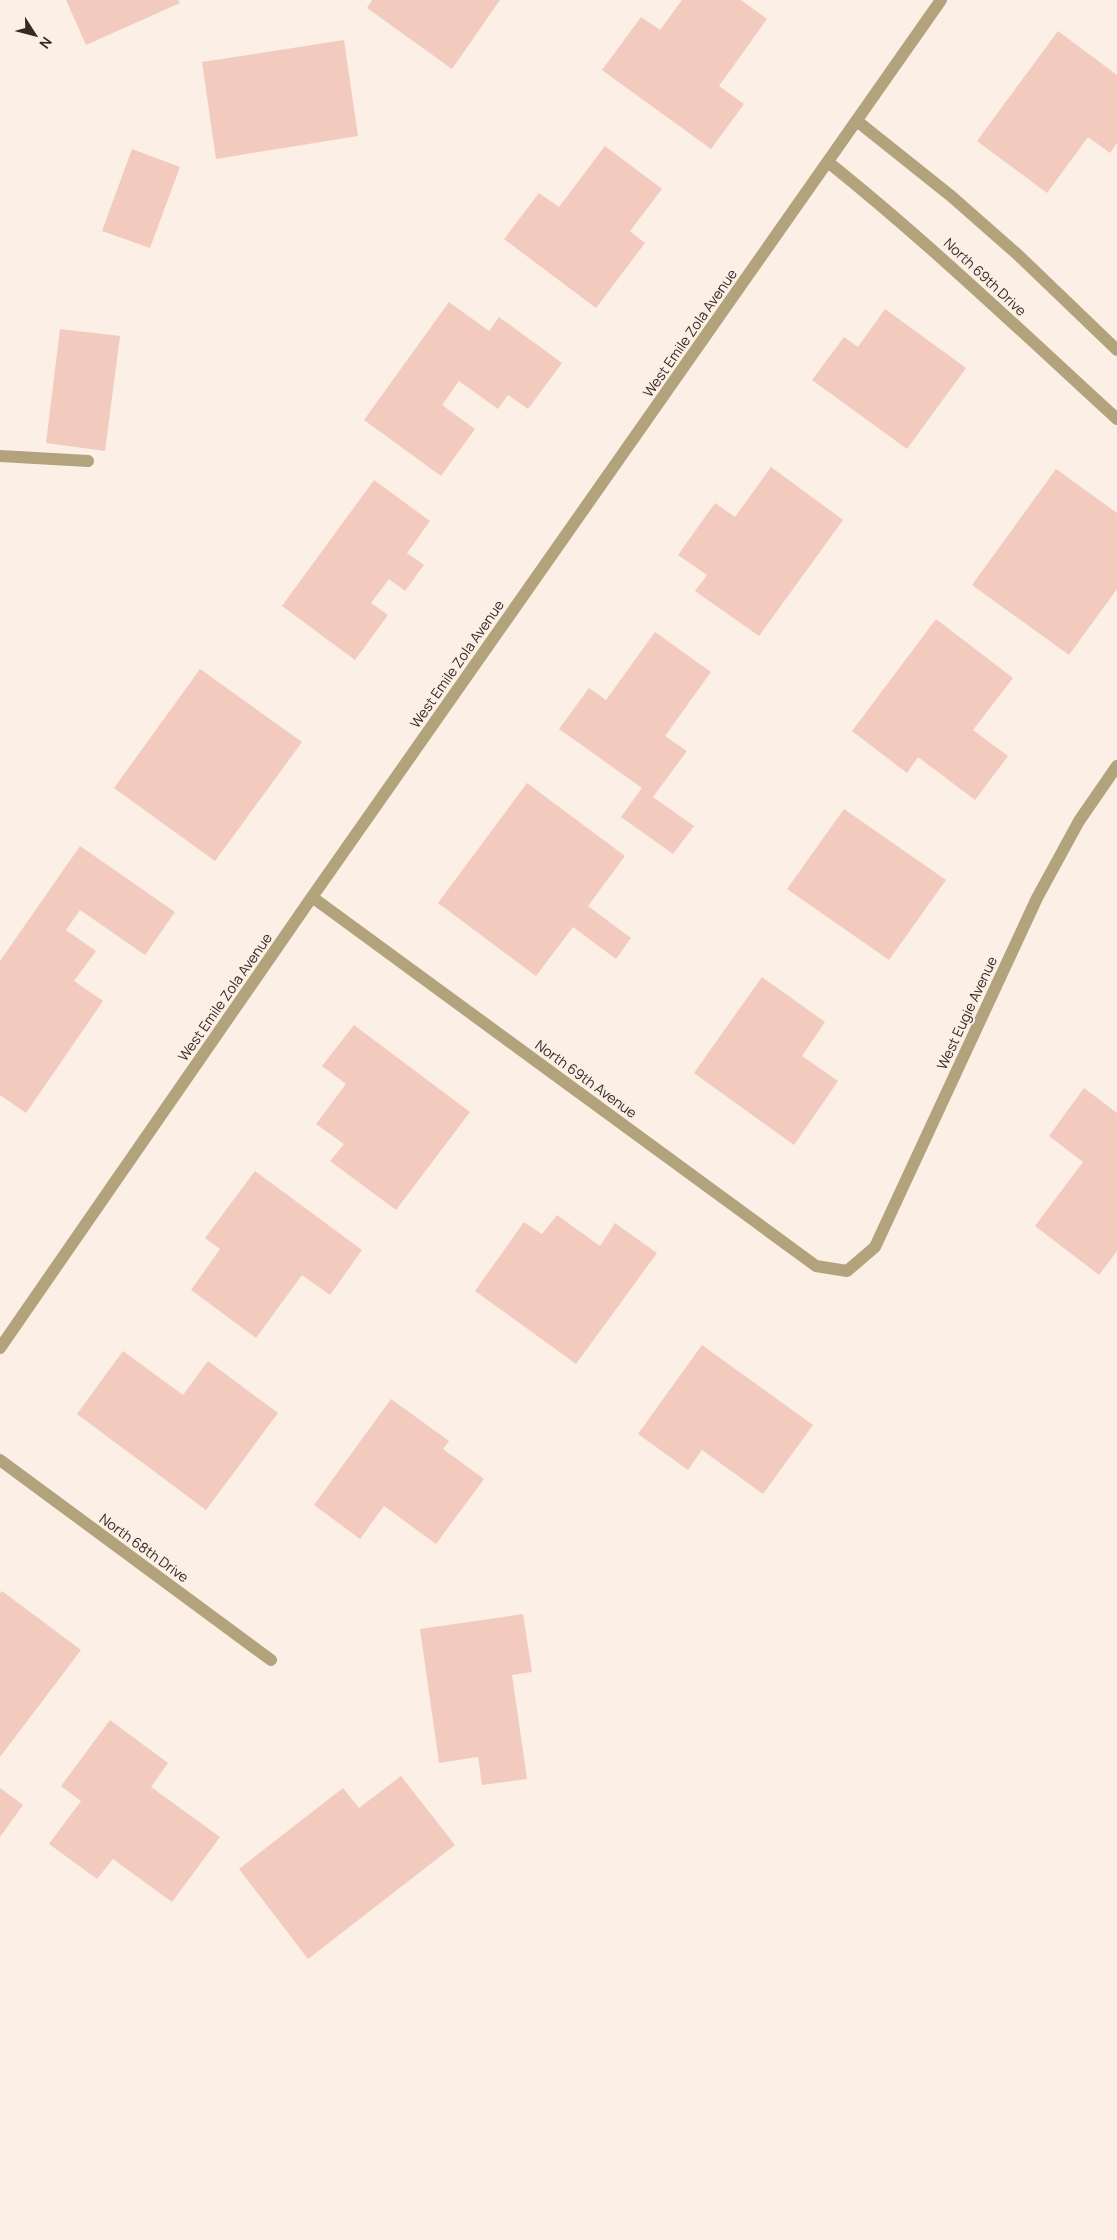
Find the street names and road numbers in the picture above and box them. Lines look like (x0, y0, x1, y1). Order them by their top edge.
street label: North 69th Drive (940, 233, 1031, 320)
street label: West Emile Zola Avenue (638, 265, 741, 401)
street label: West Emile Zola Avenue (405, 596, 508, 732)
street label: West Emile Zola Avenue (173, 929, 276, 1065)
street label: West Eugie Avenue (932, 953, 1001, 1073)
street label: North 69th Avenue (532, 1035, 641, 1122)
street label: North 68th Drive (96, 1509, 193, 1586)

